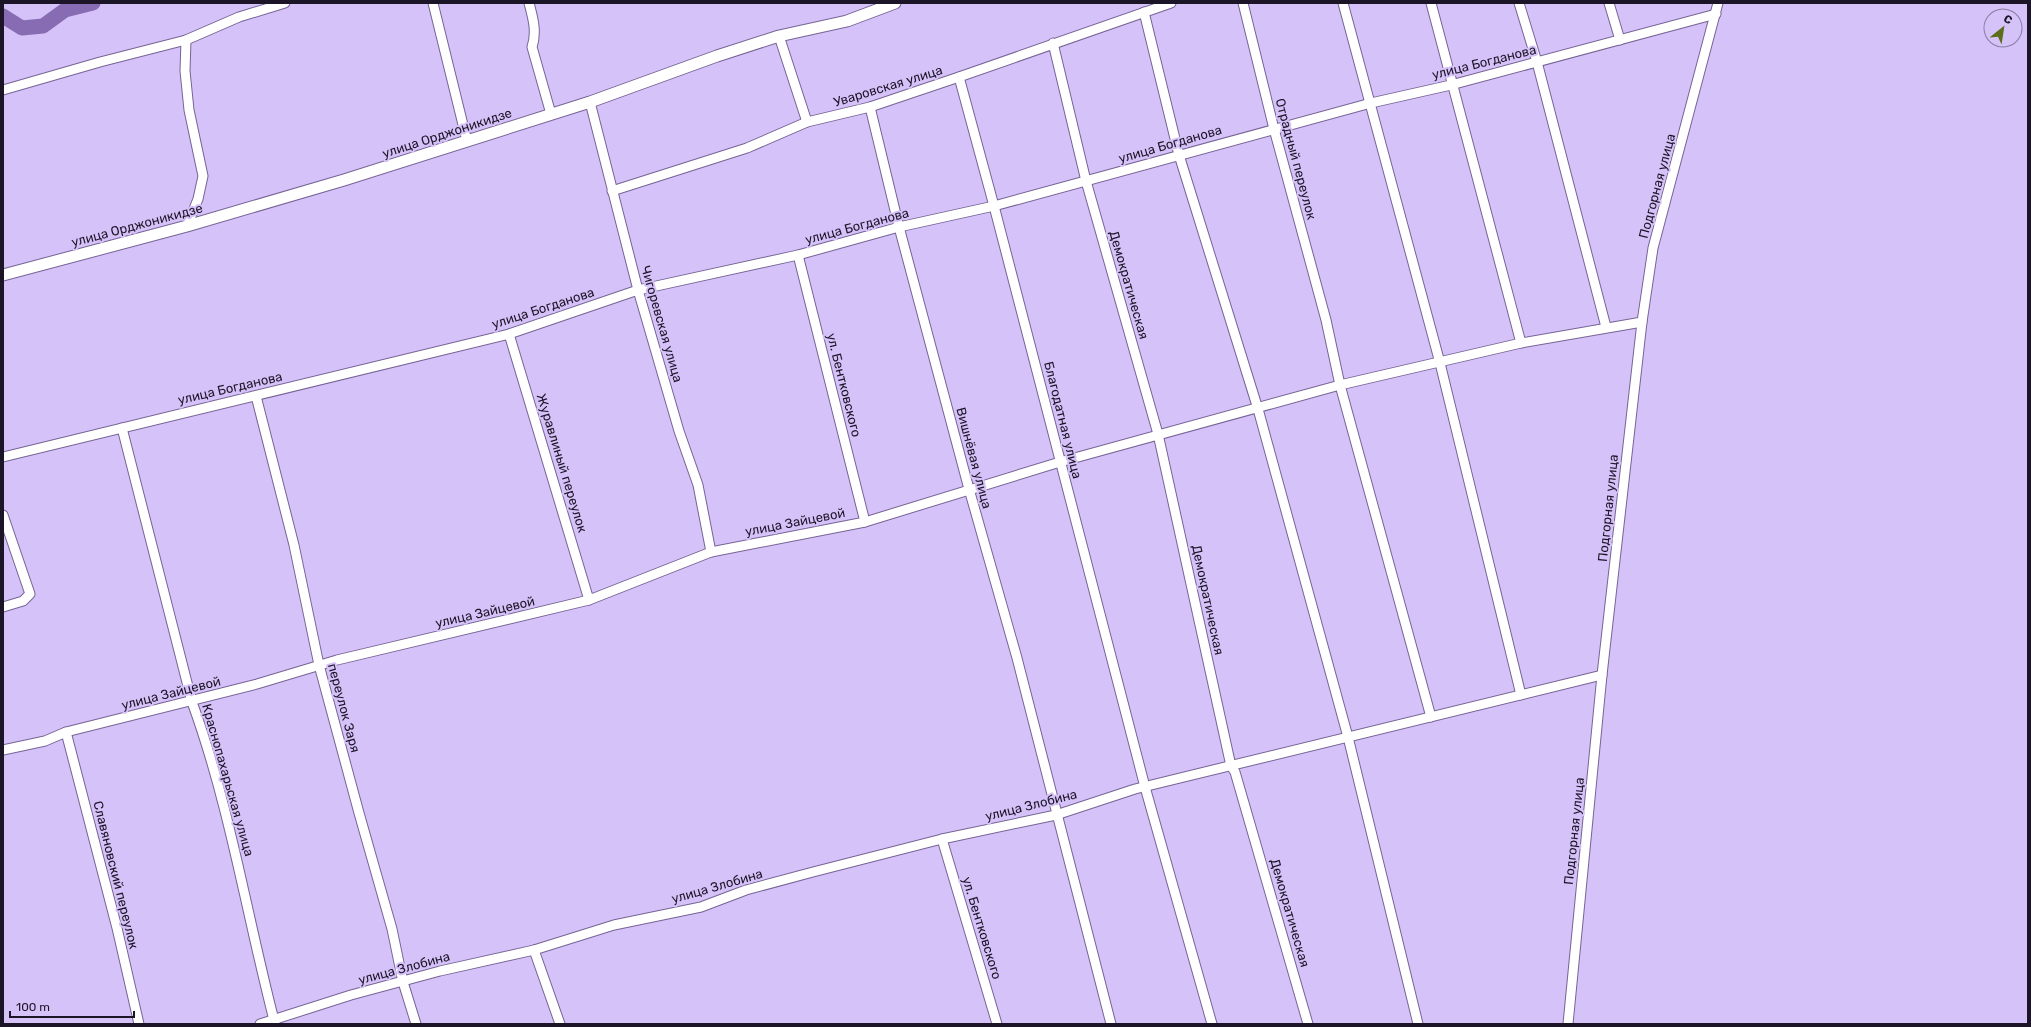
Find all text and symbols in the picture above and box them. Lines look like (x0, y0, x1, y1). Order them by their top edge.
north arrow (1983, 8, 2023, 48)
text: С (2001, 12, 2015, 27)
street label: улица Богданова (1430, 42, 1538, 82)
street label: Уваровская улица (832, 62, 944, 110)
street label: Отрадный переулок (1273, 97, 1319, 221)
street label: улица Орджоникидзе (380, 105, 514, 161)
street label: улица Богданова (1117, 122, 1223, 166)
street label: Подгорная улица (1636, 132, 1678, 240)
street label: улица Орджоникидзе (70, 200, 204, 250)
street label: улица Богданова (803, 205, 911, 247)
street label: Демократическая (1106, 229, 1152, 341)
street label: Чигоревская улица (638, 264, 686, 384)
street label: улица Богданова (490, 284, 596, 332)
street label: ул. Бентковского (824, 332, 864, 438)
street label: Благодатная улица (1041, 360, 1085, 480)
street label: улица Богданова (176, 369, 284, 407)
street label: Журавлиный переулок (534, 392, 590, 534)
street label: Вишнёвая улица (953, 406, 995, 510)
street label: Подгорная улица (1595, 454, 1621, 562)
street label: улица Зайцевой (744, 505, 846, 539)
street label: Демократическая (1189, 544, 1227, 656)
street label: улица Зайцевой (434, 593, 536, 631)
street label: переулок Заря (325, 662, 363, 754)
street label: улица Зайцевой (120, 673, 222, 713)
street label: Краснопахарьская улица (199, 702, 257, 858)
street label: Подгорная улица (1561, 777, 1587, 885)
street label: улица Злобина (983, 786, 1079, 824)
street label: Славяновский переулок (90, 799, 142, 951)
street label: Демократическая (1267, 857, 1313, 969)
street label: улица Злобина (670, 866, 764, 906)
street label: ул. Бентковского (959, 875, 1005, 981)
street label: улица Злобина (357, 949, 451, 987)
scale bar (10, 993, 134, 1019)
text: 100 m (16, 1000, 50, 1014)

